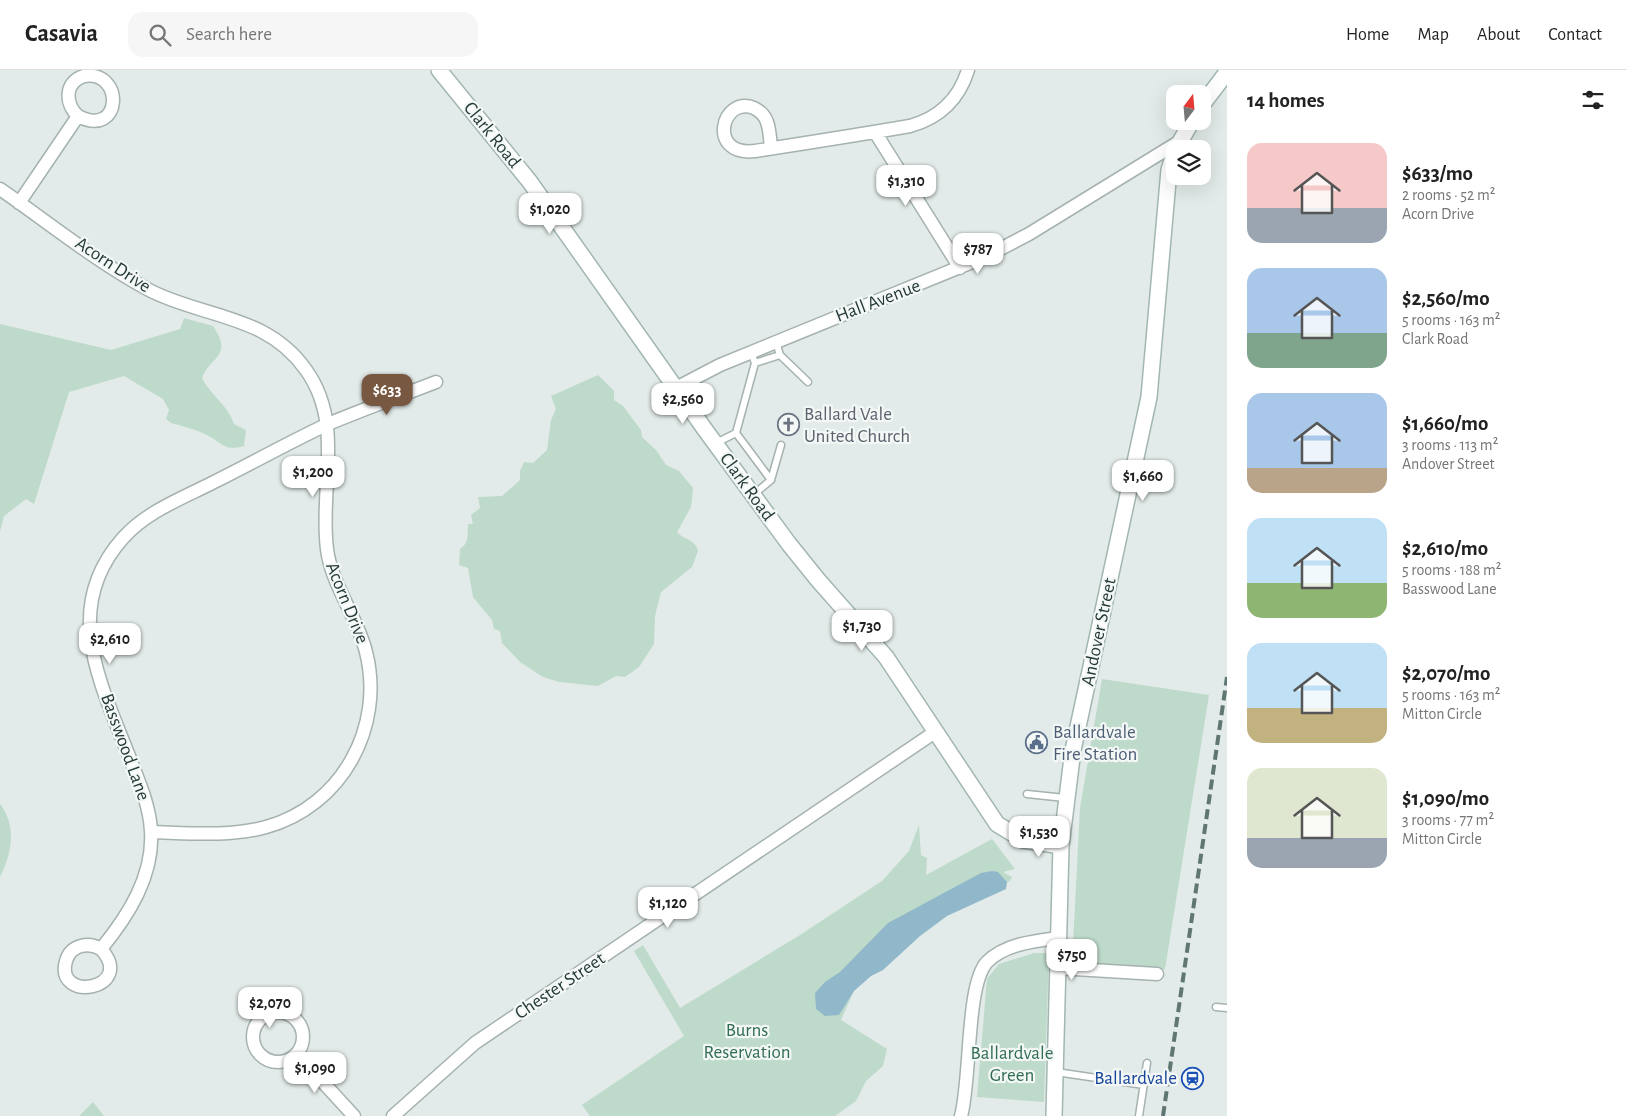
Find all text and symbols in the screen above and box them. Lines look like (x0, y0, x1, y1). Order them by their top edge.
search box (128, 12, 478, 57)
icon: search (146, 21, 174, 49)
text: Casavia (25, 22, 98, 46)
text: Search here (186, 25, 272, 44)
text: Home (1346, 26, 1389, 44)
text: Map (1417, 26, 1449, 44)
text: About (1477, 26, 1520, 44)
text: Contact (1548, 26, 1602, 44)
north arrow (1166, 85, 1211, 130)
map controls (1166, 85, 1211, 185)
icon: filters (1579, 86, 1607, 114)
text: 14 homes (1247, 90, 1325, 111)
street label: Clark Road (460, 98, 524, 172)
button: layers (1166, 140, 1211, 185)
icon: home (1287, 163, 1347, 223)
text: $633/mo (1402, 163, 1473, 184)
pin: $1,310 (865, 164, 947, 207)
text: $1,310 (887, 173, 925, 189)
text: 2 rooms · 52 m² (1402, 187, 1495, 203)
pin: $1,020 (509, 192, 591, 235)
text: $1,020 (530, 201, 570, 217)
text: Acorn Drive (1402, 206, 1474, 222)
pin: $787 (948, 232, 1008, 275)
street label: Acorn Drive (72, 234, 154, 296)
text: $787 (964, 241, 992, 257)
street label: Hall Avenue (833, 276, 923, 326)
icon: home (1287, 288, 1347, 348)
text: $2,560/mo (1402, 288, 1490, 309)
text: 5 rooms · 163 m² (1402, 312, 1500, 328)
text: Clark Road (1402, 331, 1468, 347)
pin: $633 (357, 374, 417, 416)
text: $633 (373, 382, 401, 398)
pin: $2,560 (642, 382, 724, 425)
text: $2,560 (662, 391, 704, 407)
place label: Ballard Vale United Church (804, 405, 910, 446)
church icon: Ballard Vale United Church (776, 413, 800, 437)
icon: home (1287, 413, 1347, 473)
text: $1,660/mo (1402, 413, 1488, 434)
text: 3 rooms · 113 m² (1402, 437, 1498, 453)
street label: Clark Road (716, 449, 778, 525)
pin: $1,200 (272, 456, 354, 498)
text: Andover Street (1402, 456, 1495, 472)
pin: $1,660 (1102, 460, 1184, 502)
text: $1,200 (293, 464, 333, 480)
text: $1,660 (1123, 468, 1163, 484)
icon: home (1287, 538, 1347, 598)
text: $2,610/mo (1402, 538, 1488, 559)
street label: Acorn Drive (322, 560, 372, 646)
text: 5 rooms · 188 m² (1402, 562, 1501, 578)
street label: Andover Street (1078, 576, 1120, 688)
text: Basswood Lane (1402, 581, 1497, 597)
pin: $1,730 (821, 610, 903, 652)
text: $1,730 (843, 618, 881, 634)
pin: $2,610 (69, 622, 151, 665)
text: $2,610 (90, 631, 130, 647)
icon: home (1287, 663, 1347, 723)
text: $2,070/mo (1402, 663, 1490, 684)
text: 5 rooms · 163 m² (1402, 687, 1500, 703)
street label: Basswood Lane (97, 691, 153, 803)
text: Mitton Circle (1402, 706, 1482, 722)
place label: Ballardvale Fire Station (1053, 723, 1137, 764)
public building icon: Ballardvale Fire Station (1025, 731, 1049, 755)
icon: home (1287, 788, 1347, 848)
text: $1,090/mo (1402, 788, 1489, 809)
text: 3 rooms · 77 m² (1402, 812, 1494, 828)
pin: $1,530 (998, 816, 1080, 858)
text: $1,530 (1020, 824, 1058, 840)
text: Mitton Circle (1402, 831, 1482, 847)
pin: $1,120 (627, 886, 709, 929)
text: $1,120 (649, 895, 687, 911)
pin: $750 (1042, 938, 1102, 981)
text: $750 (1057, 947, 1087, 963)
street label: Chester Street (512, 949, 608, 1023)
pin: $2,070 (229, 986, 311, 1029)
text: $2,070 (249, 995, 291, 1011)
park label: Burns Reservation (704, 1021, 790, 1062)
park label: Ballardvale Green (971, 1044, 1053, 1085)
pin: $1,090 (274, 1052, 356, 1094)
text: $1,090 (294, 1060, 336, 1076)
station icon: Ballardvale (1181, 1066, 1205, 1090)
place label: Ballardvale (1094, 1069, 1177, 1088)

